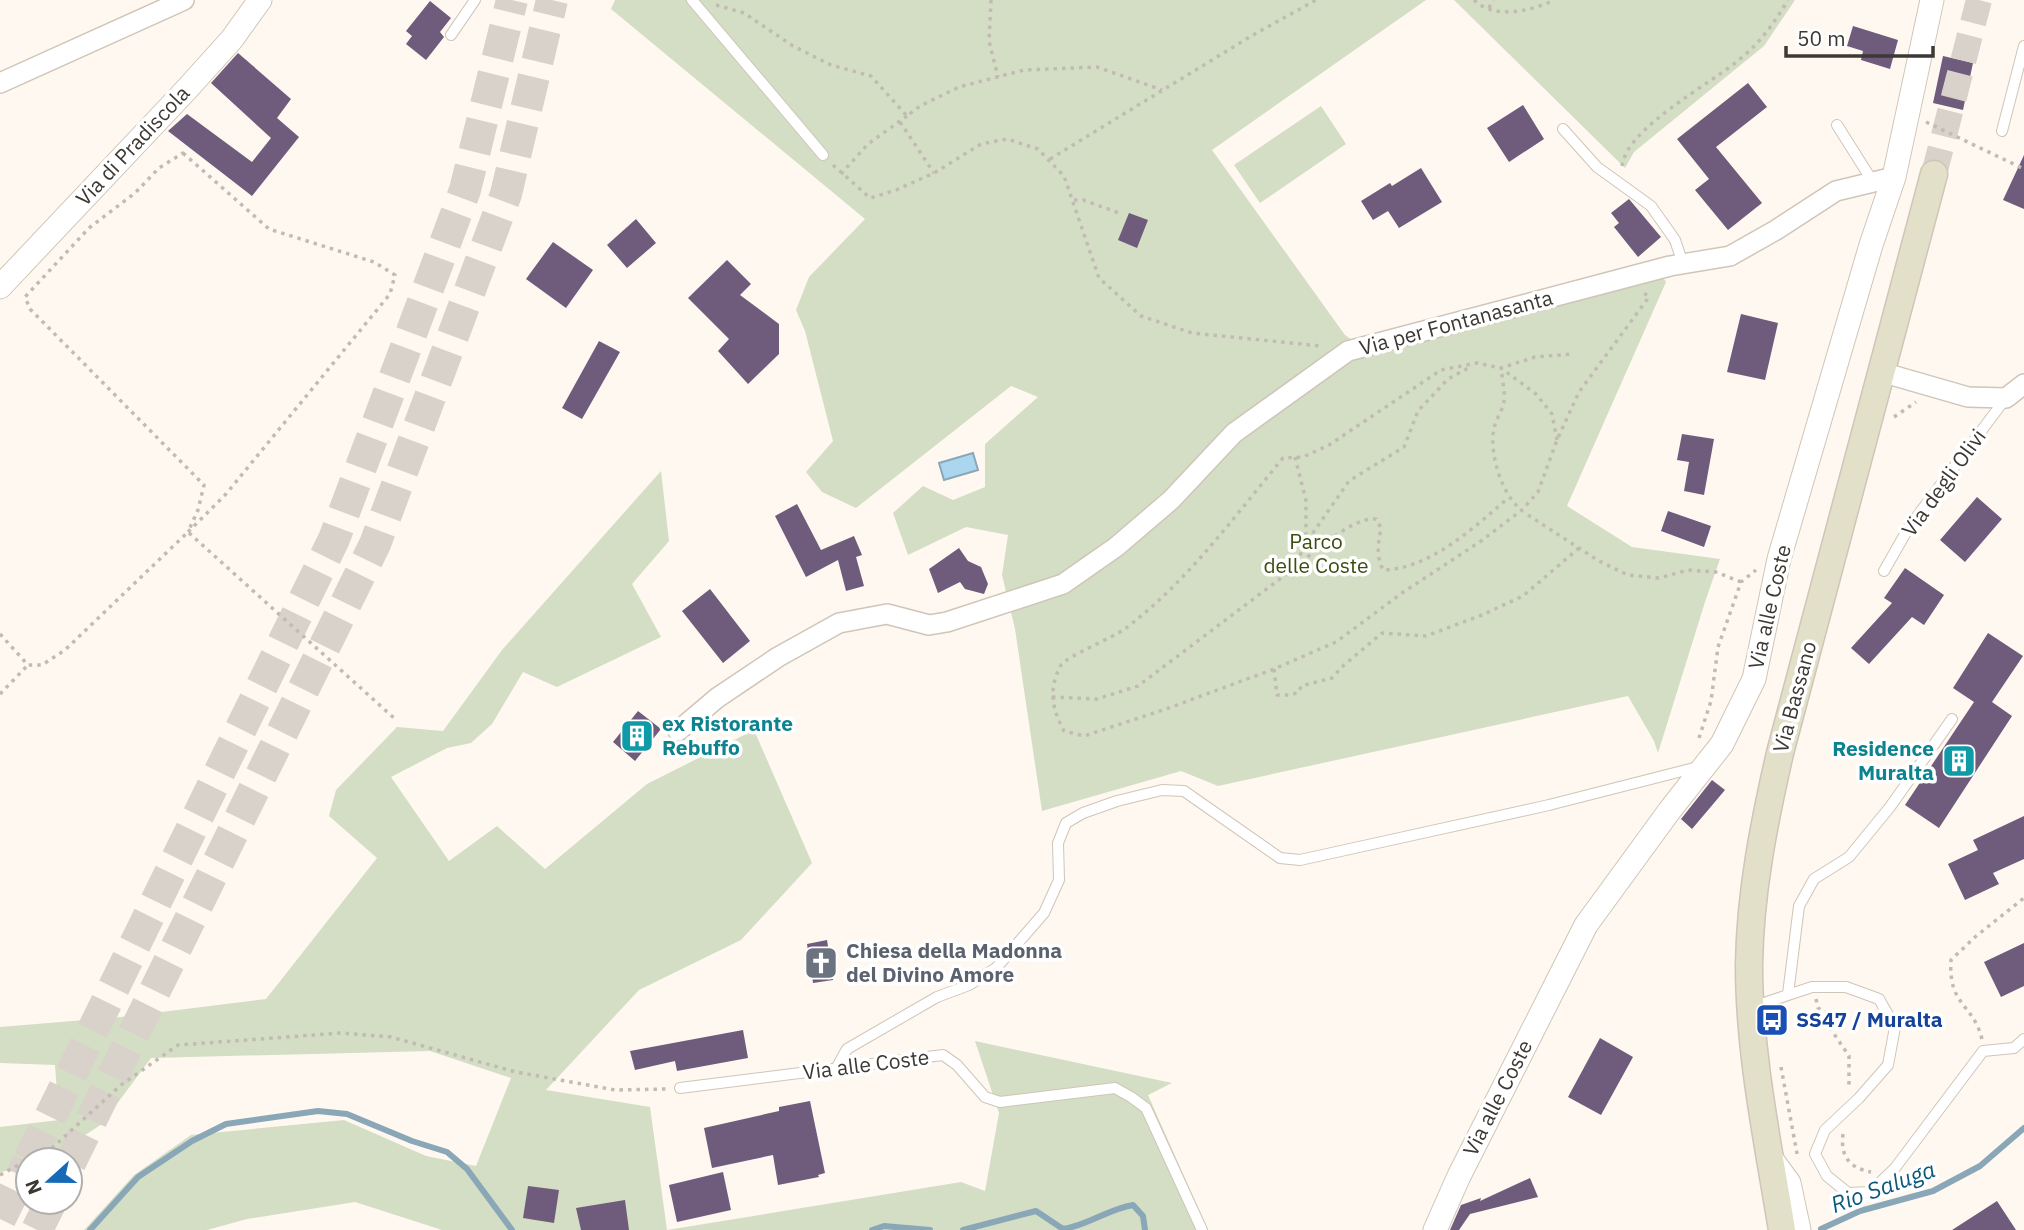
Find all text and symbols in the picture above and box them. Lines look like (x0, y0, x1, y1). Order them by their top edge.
scale bar (1786, 14, 1933, 58)
text: 50 m (1797, 24, 1846, 52)
street label: Via di Pradiscola (69, 79, 195, 211)
street label: Via per Fontanasanta (1356, 283, 1556, 361)
street label: Via degli Olivi (1895, 423, 1992, 542)
park label: Parco delle Coste (1263, 527, 1369, 579)
street label: Via alle Coste (1741, 542, 1797, 672)
street label: Via Bassano (1766, 638, 1822, 756)
place label: ex Ristorante Rebuffo (662, 709, 793, 761)
building icon: ex Ristorante Rebuffo (618, 717, 656, 755)
place label: Residence Muralta (1832, 734, 1934, 786)
building icon: Residence Muralta (1940, 742, 1978, 780)
place label: Chiesa della Madonna del Divino Amore (846, 936, 1062, 988)
church icon: Chiesa della Madonna del Divino Amore (802, 944, 840, 982)
bus stop icon: SS47 / Muralta (1753, 1001, 1791, 1039)
place label: SS47 / Muralta (1796, 1005, 1943, 1033)
street label: Via alle Coste (1456, 1035, 1538, 1160)
street label: Via alle Coste (801, 1042, 931, 1086)
north arrow (14, 1146, 84, 1216)
water label: Rio Saluga (1826, 1153, 1939, 1219)
text: N (19, 1176, 47, 1198)

